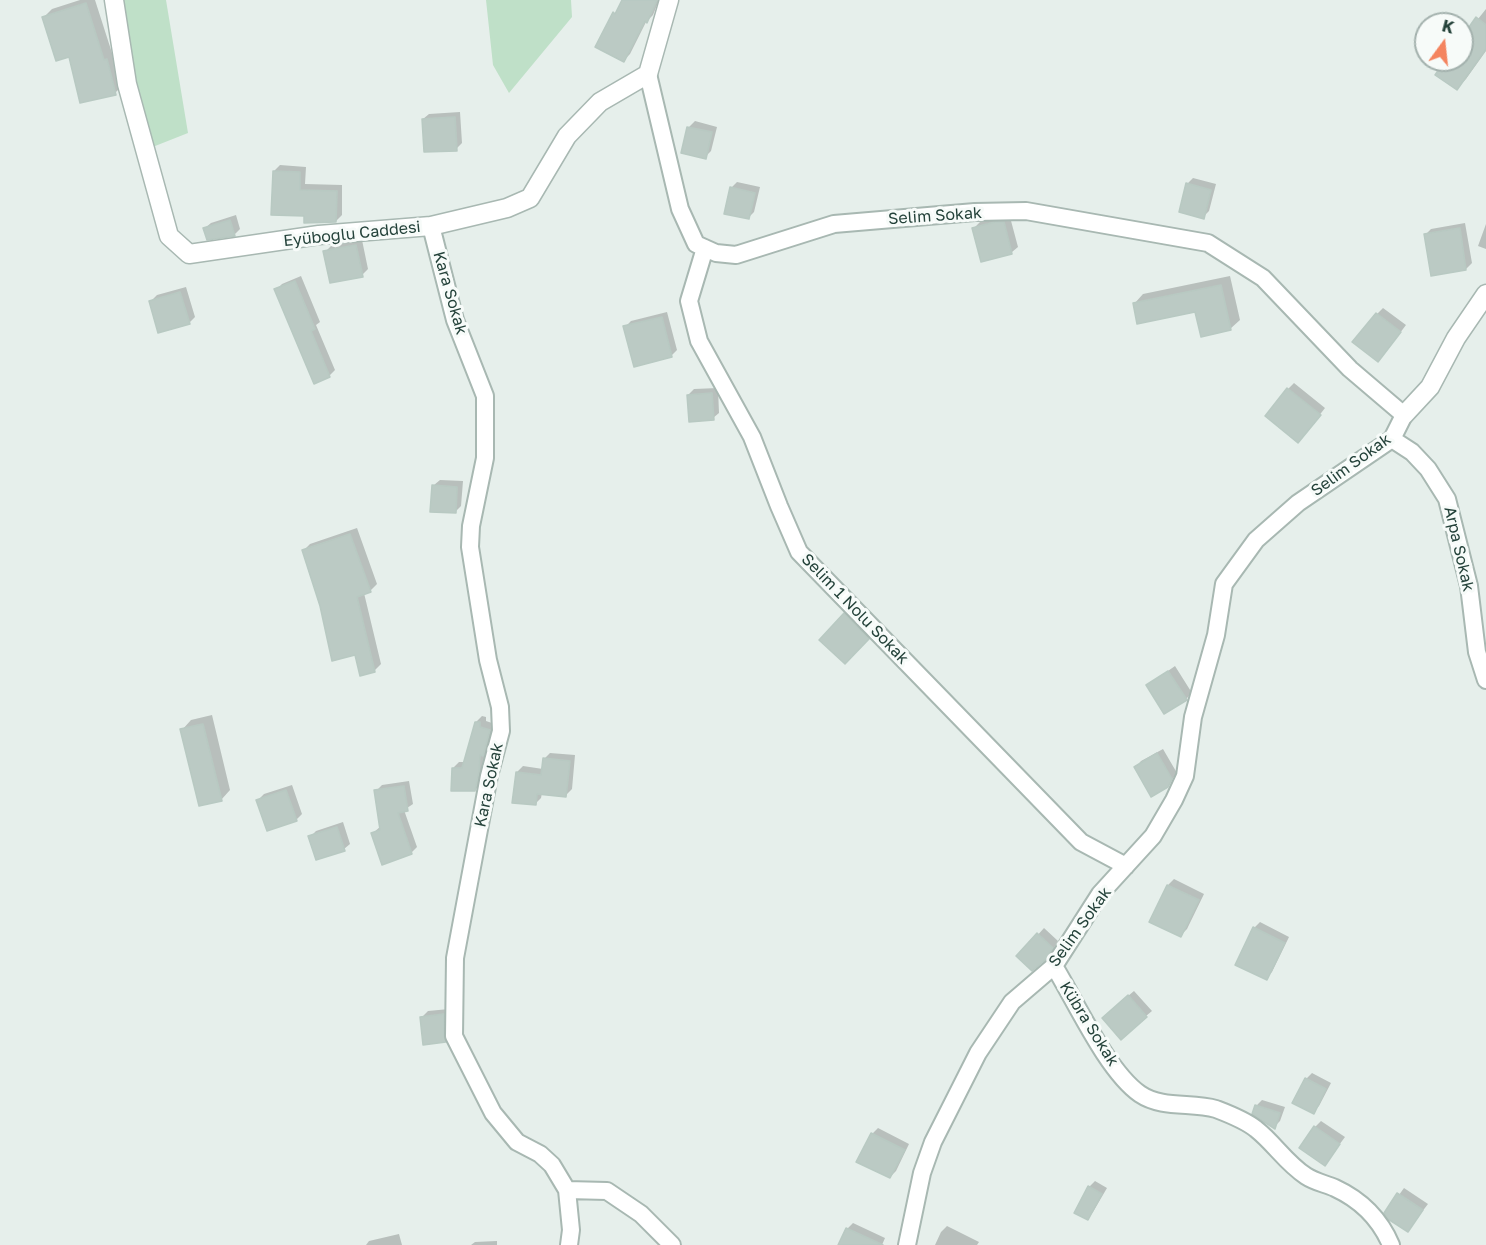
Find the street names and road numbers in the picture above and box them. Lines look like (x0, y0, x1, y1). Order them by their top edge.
street label: Selim Sokak (888, 203, 982, 229)
street label: Eyüboğlu Caddesi (282, 217, 422, 251)
street label: Kara Sokak (429, 249, 471, 337)
street label: Selim Sokak (1307, 430, 1395, 500)
street label: Arpa Sokak (1440, 505, 1478, 593)
street label: Selim 1 Nolu Sokak (797, 550, 913, 668)
street label: Kara Sokak (471, 741, 507, 829)
street label: Selim Sokak (1045, 883, 1115, 971)
street label: Kübra Sokak (1055, 978, 1123, 1070)

